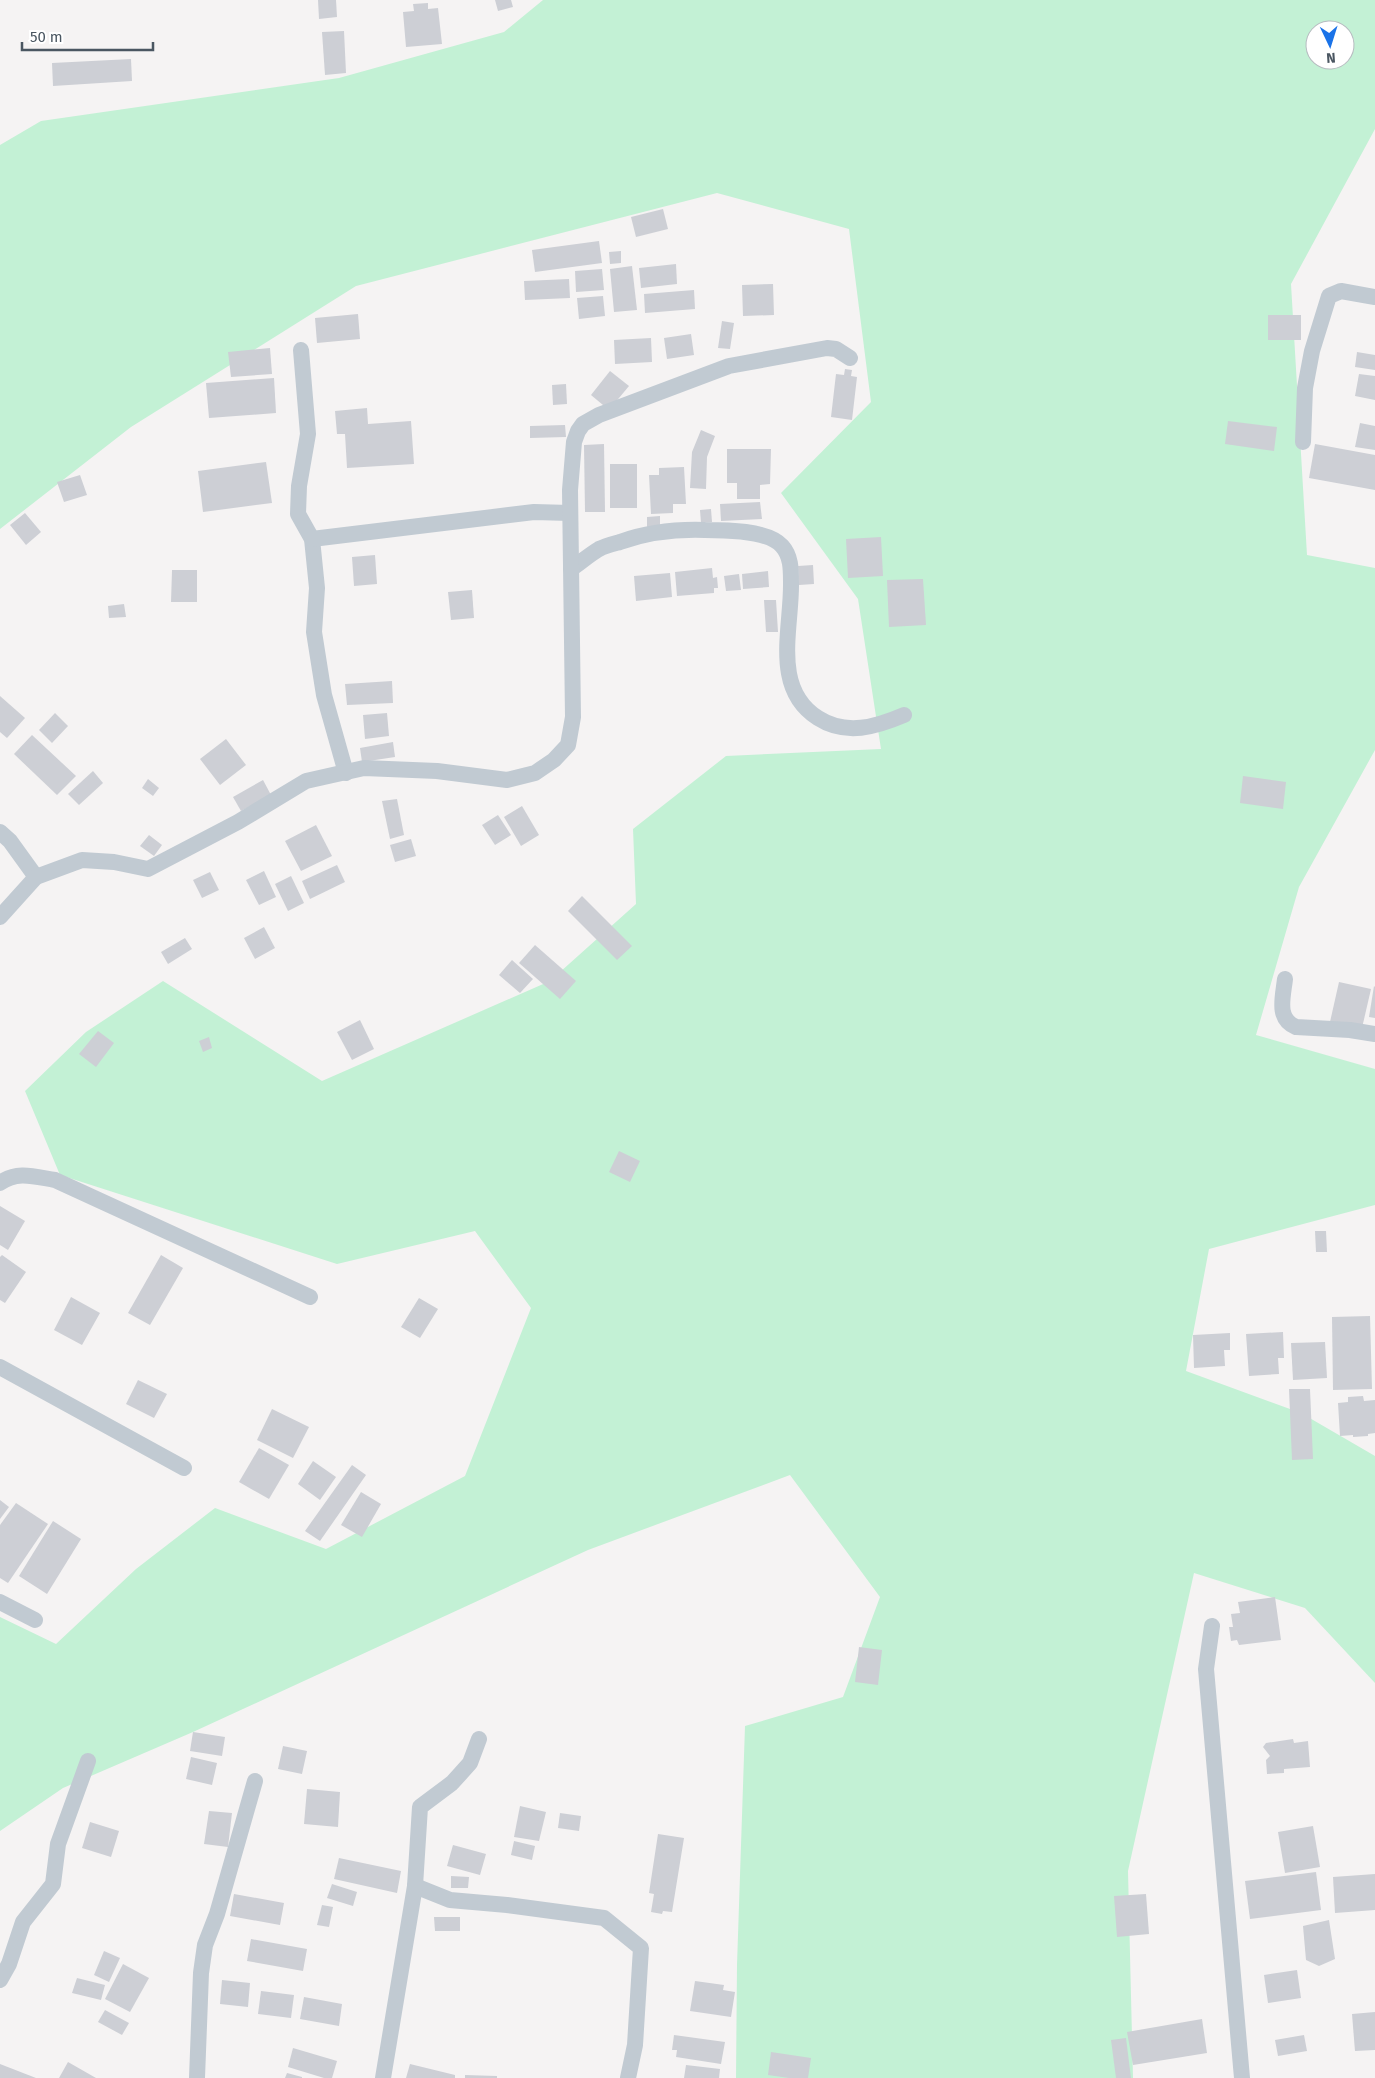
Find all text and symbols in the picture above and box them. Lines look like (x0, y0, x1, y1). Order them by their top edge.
scale bar (22, 20, 154, 52)
north arrow (1305, 20, 1355, 70)
text: 50 m (30, 28, 63, 46)
text: N (1326, 49, 1336, 66)

